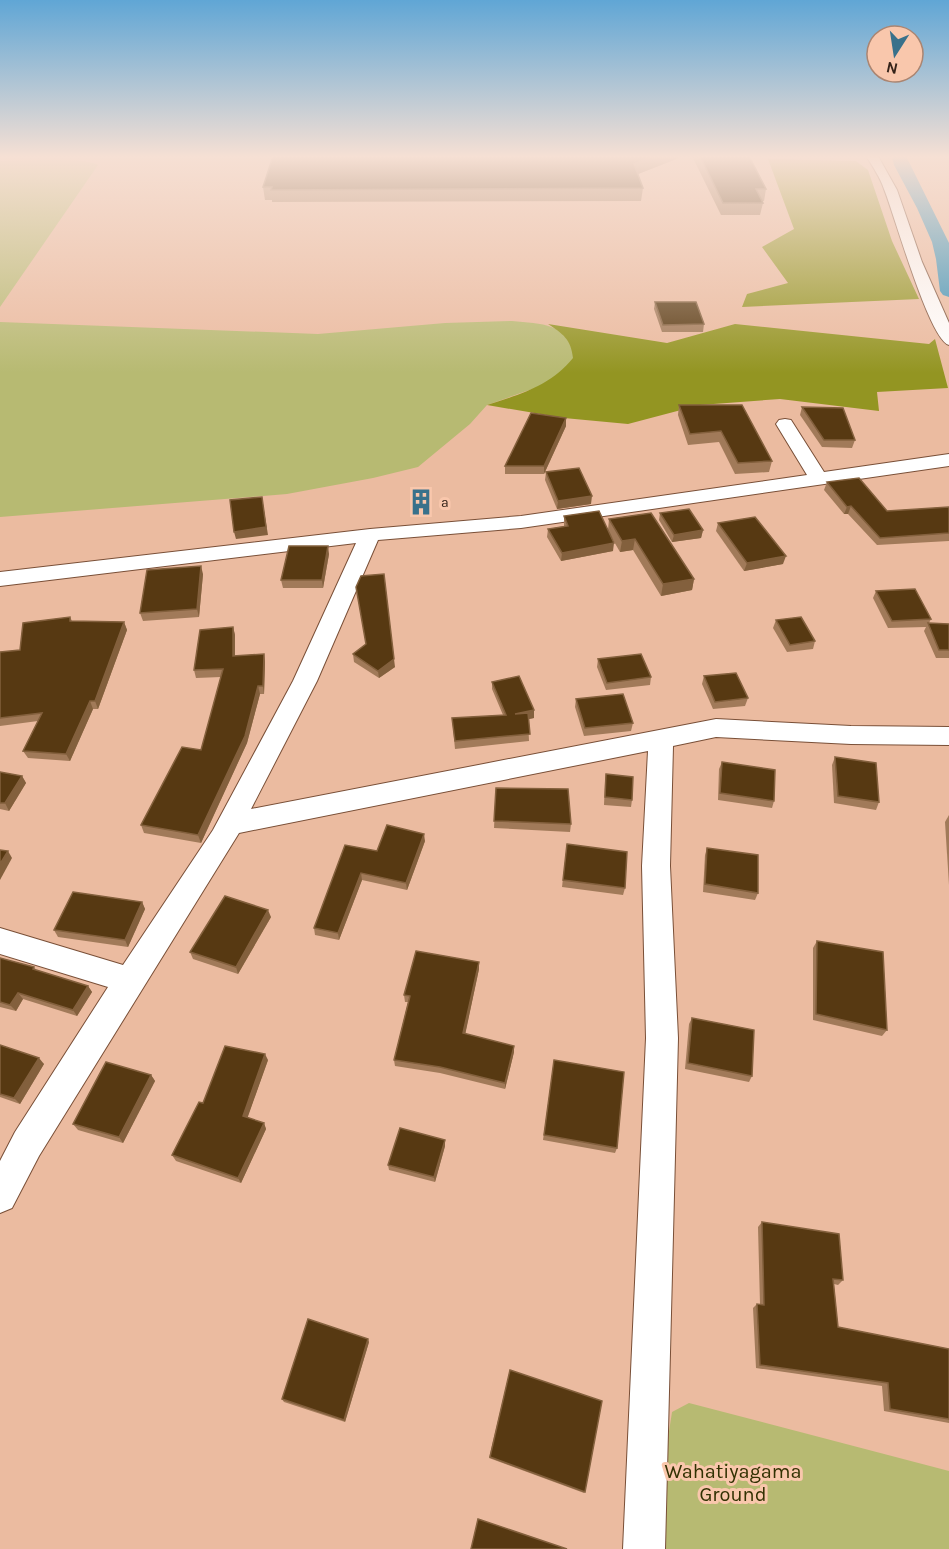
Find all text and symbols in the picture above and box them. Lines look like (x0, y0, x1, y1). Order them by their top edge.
north arrow (865, 24, 925, 84)
text: N (884, 58, 900, 79)
building icon: a (406, 487, 436, 517)
place label: a (441, 494, 449, 511)
park label: Wahatiyagama Ground (664, 1460, 802, 1506)

